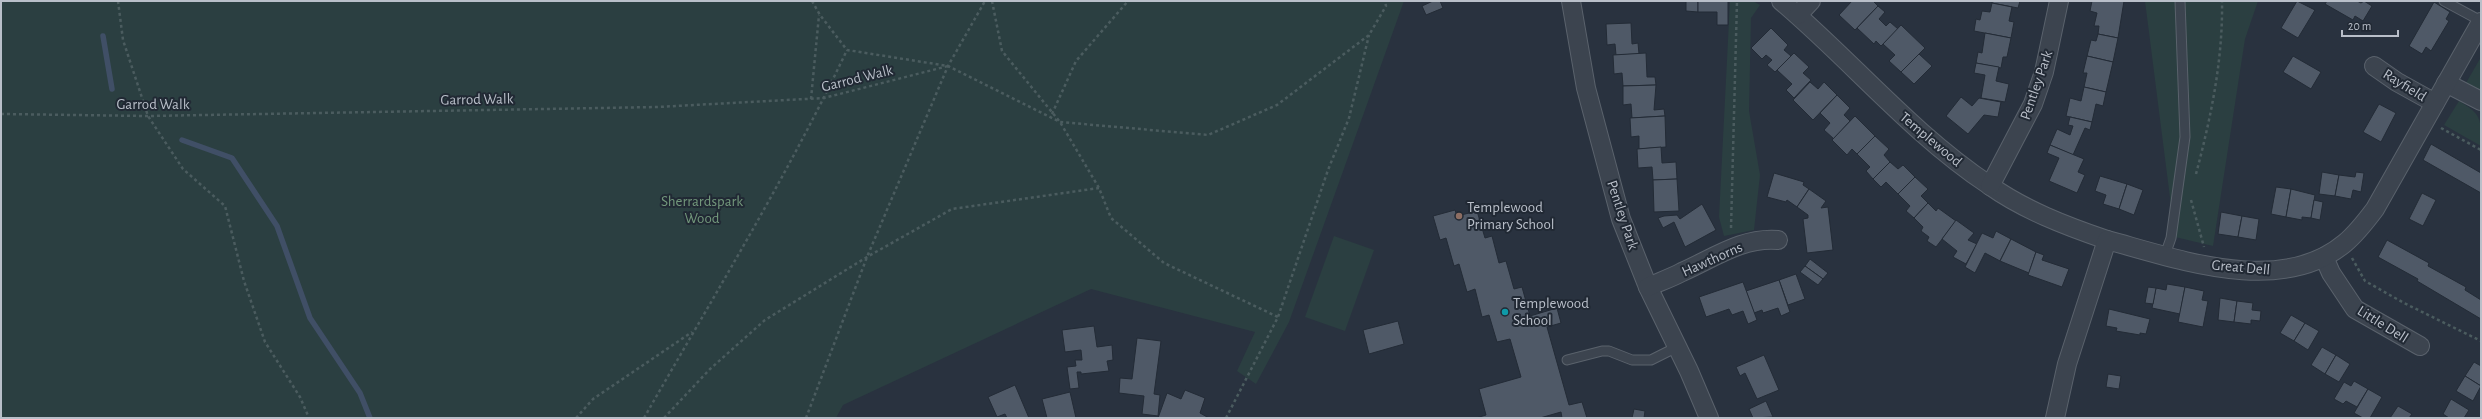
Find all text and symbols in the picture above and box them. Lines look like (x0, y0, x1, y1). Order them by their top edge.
scale bar (2342, 12, 2398, 38)
text: 20 m (2348, 20, 2371, 32)
street label: Pentley Park (2018, 49, 2055, 122)
street label: Garrod Walk (820, 62, 894, 95)
street label: Rayfield (2380, 66, 2429, 105)
street label: Garrod Walk (440, 91, 514, 108)
street label: Garrod Walk (117, 97, 190, 112)
street label: Templewood (1897, 109, 1965, 170)
street label: Pentley Park (1604, 179, 1641, 252)
park label: Sherrardspark Wood (661, 194, 743, 226)
place label: Templewood Primary School (1467, 200, 1555, 232)
marker: Templewood Primary School (1454, 211, 1464, 221)
street label: Hawthorns (1680, 239, 1745, 279)
street label: Great Dell (2211, 257, 2271, 278)
place label: Templewood School (1513, 296, 1589, 328)
street label: Little Dell (2355, 303, 2411, 346)
marker: Templewood School (1500, 307, 1510, 317)

